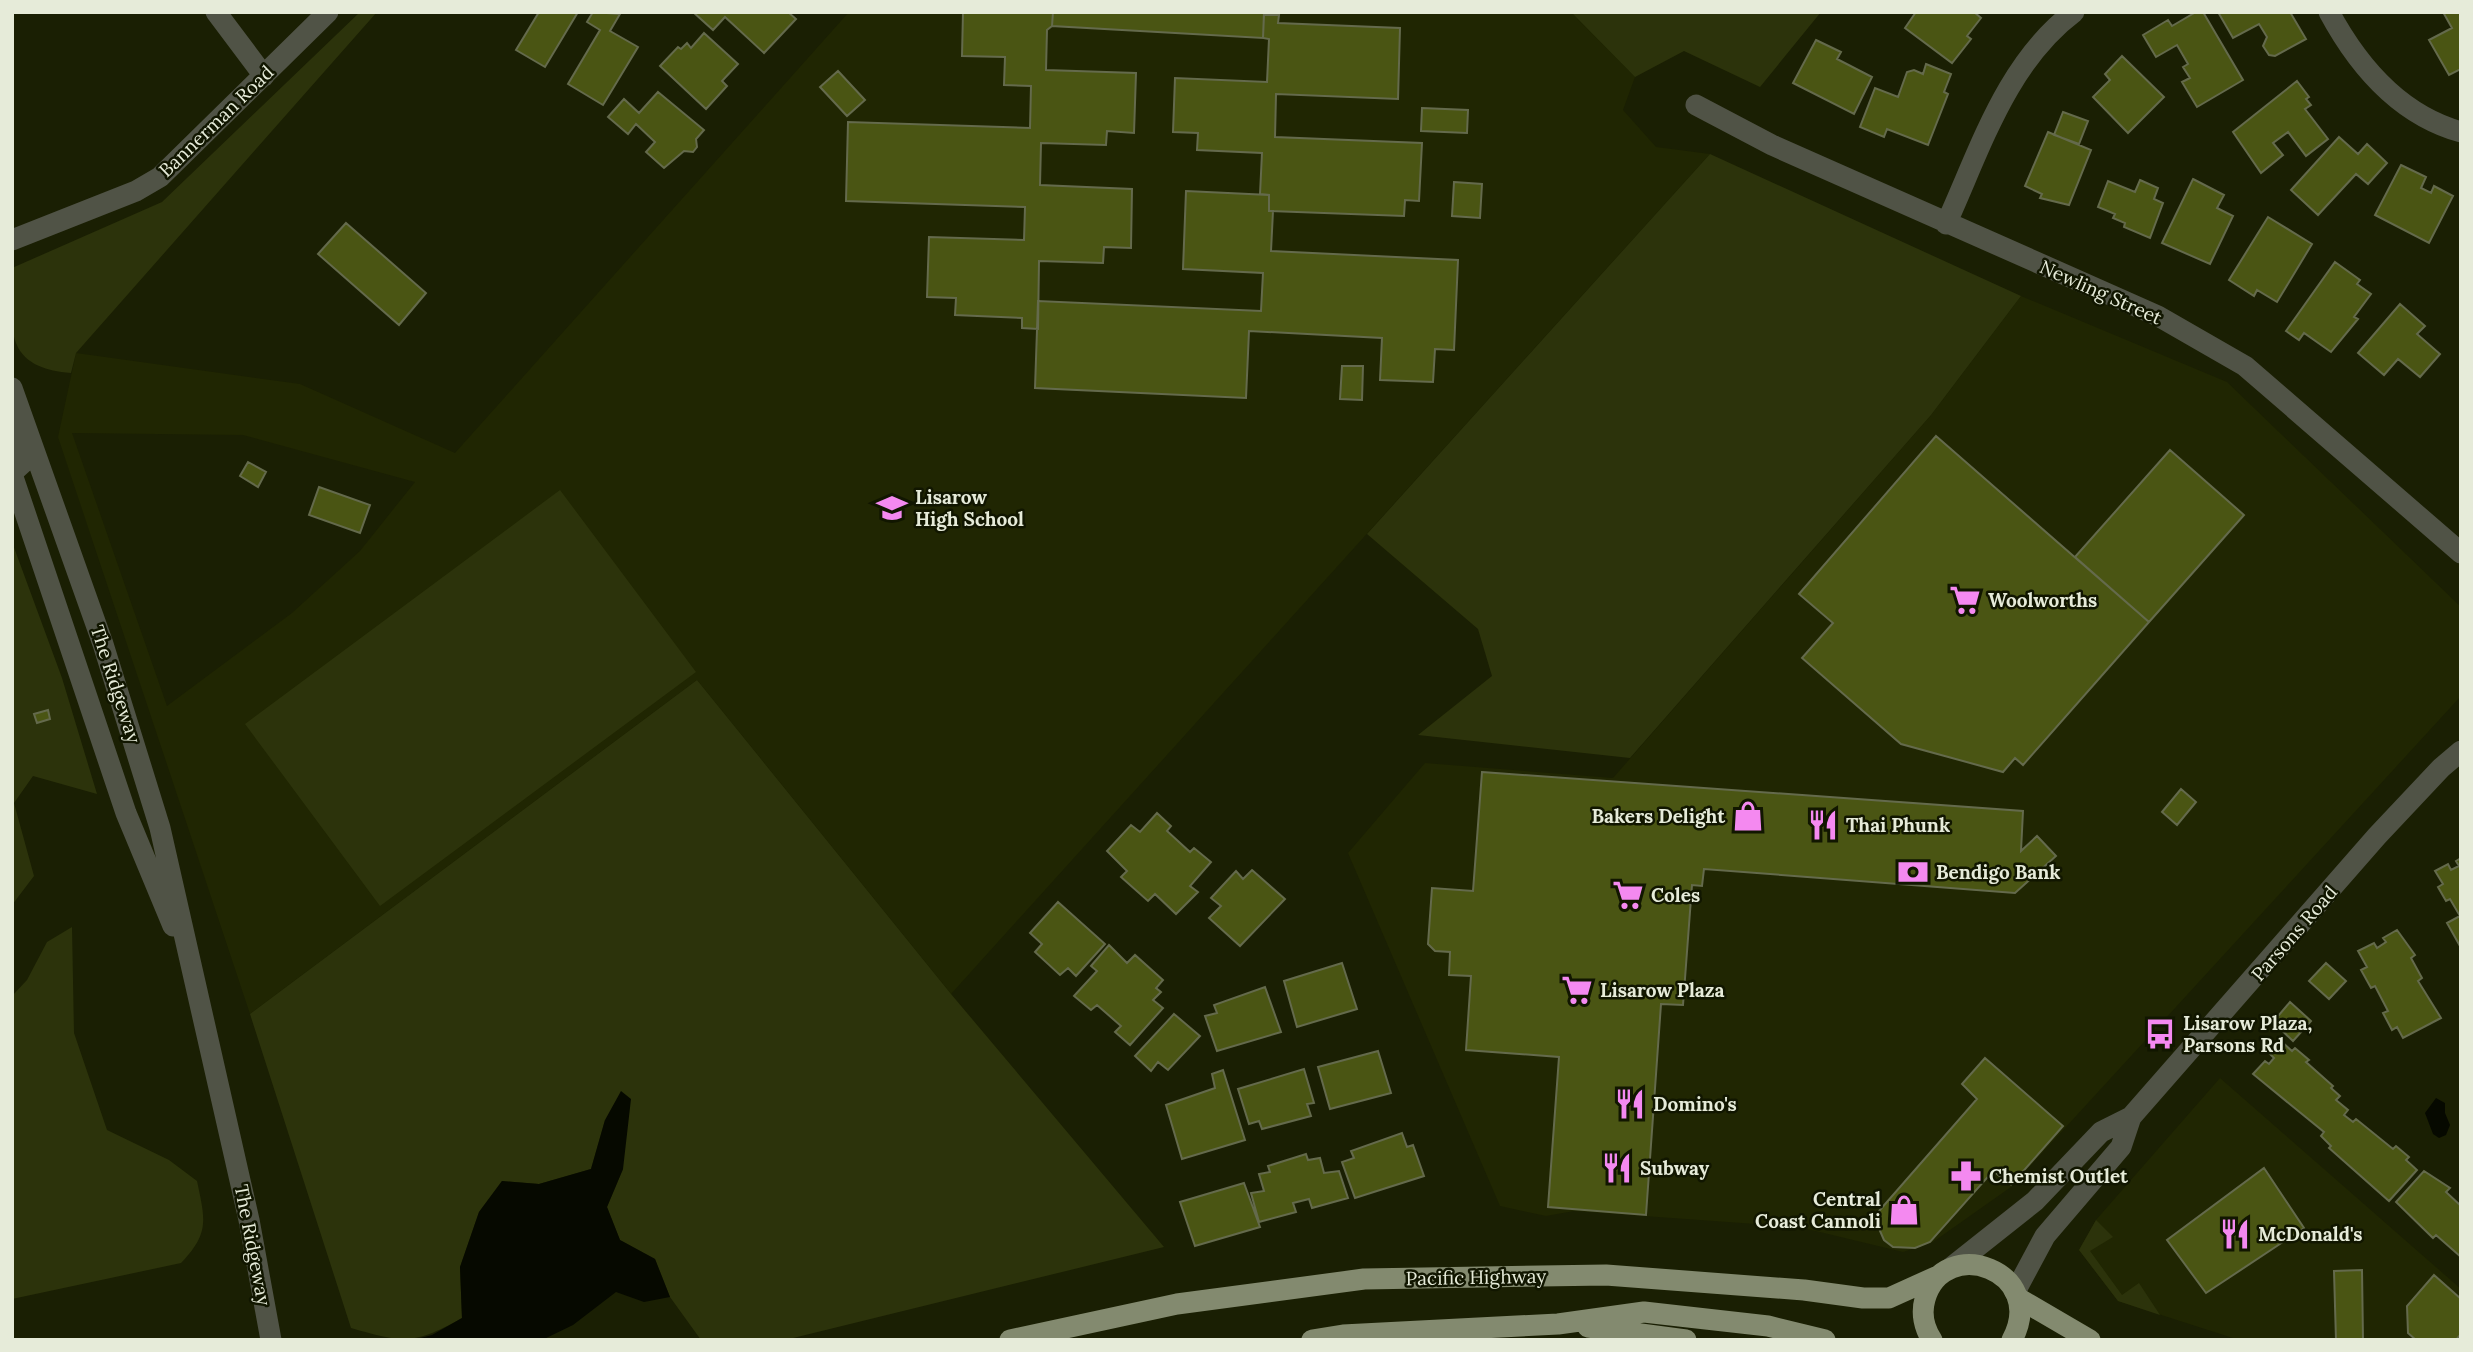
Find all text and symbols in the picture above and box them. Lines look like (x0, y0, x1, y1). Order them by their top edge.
street label: Bannerman Road (153, 60, 279, 182)
street label: Newling Street (2036, 254, 2166, 330)
place label: Lisarow High School (915, 485, 1024, 531)
school or university icon: Lisarow High School (875, 491, 909, 525)
supermarket icon: Woolworths (1948, 583, 1982, 617)
place label: Woolworths (1988, 588, 2097, 612)
street label: The Ridgeway (86, 622, 146, 746)
shop icon: Bakers Delight (1731, 799, 1765, 833)
place label: Bakers Delight (1591, 804, 1726, 828)
restaurant icon: Thai Phunk (1806, 808, 1840, 842)
place label: Thai Phunk (1846, 813, 1950, 837)
bank icon: Bendigo Bank (1896, 855, 1930, 889)
place label: Bendigo Bank (1936, 860, 2061, 884)
supermarket icon: Coles (1611, 878, 1645, 912)
street label: Parsons Road (2246, 880, 2342, 986)
place label: Coles (1651, 883, 1700, 907)
supermarket icon: Lisarow Plaza (1560, 973, 1594, 1007)
place label: Lisarow Plaza (1600, 978, 1725, 1002)
place label: Lisarow Plaza, Parsons Rd (2183, 1011, 2312, 1057)
bus stop icon: Lisarow Plaza, Parsons Rd (2143, 1017, 2177, 1051)
restaurant icon: Domino's (1613, 1087, 1647, 1121)
place label: Domino's (1653, 1092, 1737, 1116)
restaurant icon: Subway (1600, 1151, 1634, 1185)
place label: Subway (1640, 1156, 1710, 1180)
pharmacy icon: Chemist Outlet (1949, 1159, 1983, 1193)
place label: Chemist Outlet (1989, 1164, 2129, 1188)
street label: The Ridgeway (230, 1182, 276, 1308)
place label: Central Coast Cannoli (1755, 1187, 1881, 1233)
shop icon: Central Coast Cannoli (1887, 1193, 1921, 1227)
restaurant icon: McDonald's (2218, 1217, 2252, 1251)
place label: McDonald's (2258, 1222, 2363, 1246)
street label: Pacific Highway (1406, 1264, 1546, 1290)

